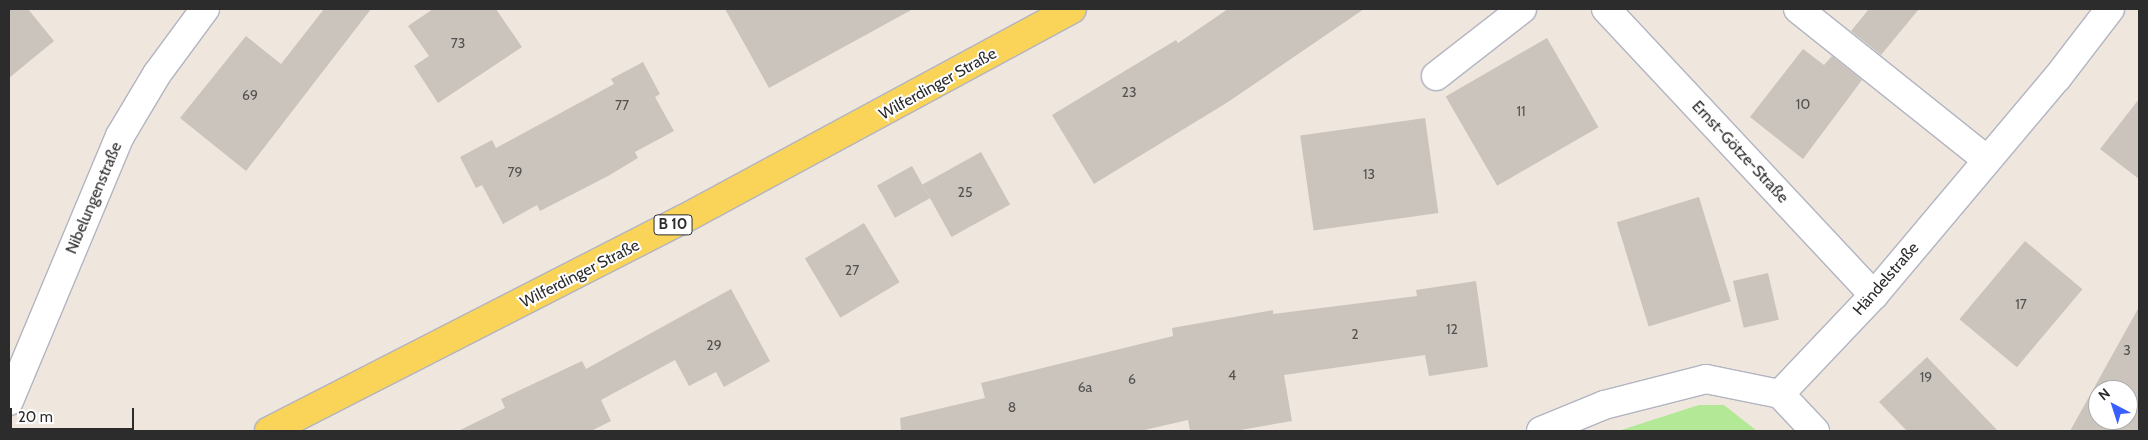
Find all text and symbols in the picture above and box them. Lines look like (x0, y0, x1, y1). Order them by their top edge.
house number: 73 (451, 35, 465, 51)
street label: Wilferdinger Straße (876, 44, 1000, 124)
house number: 23 (1122, 84, 1136, 100)
house number: 69 (242, 87, 258, 103)
house number: 10 (1796, 96, 1810, 112)
house number: 77 (615, 97, 629, 113)
street label: Ernst-Götze-Straße (1688, 97, 1792, 207)
house number: 11 (1516, 103, 1526, 119)
street label: Nibelungenstraße (62, 139, 126, 257)
house number: 79 (508, 164, 522, 180)
house number: 13 (1363, 166, 1375, 182)
house number: 25 (958, 184, 972, 200)
road number: B 10 (653, 212, 693, 238)
street label: Wilferdinger Straße (517, 236, 643, 312)
street label: Händelstraße (1849, 239, 1923, 319)
house number: 27 (845, 262, 859, 278)
house number: 17 (2015, 296, 2027, 312)
house number: 12 (1446, 321, 1458, 337)
house number: 2 (1351, 326, 1359, 342)
house number: 29 (706, 337, 722, 353)
house number: 3 (2123, 342, 2131, 358)
house number: 4 (1228, 367, 1236, 383)
house number: 19 (1920, 369, 1932, 385)
house number: 6 (1128, 371, 1136, 387)
house number: 6a (1078, 379, 1092, 395)
north arrow (2088, 380, 2138, 430)
text: N (2094, 384, 2114, 404)
scale bar (12, 398, 136, 430)
house number: 8 (1008, 399, 1016, 415)
text: 20 m (18, 408, 53, 426)

